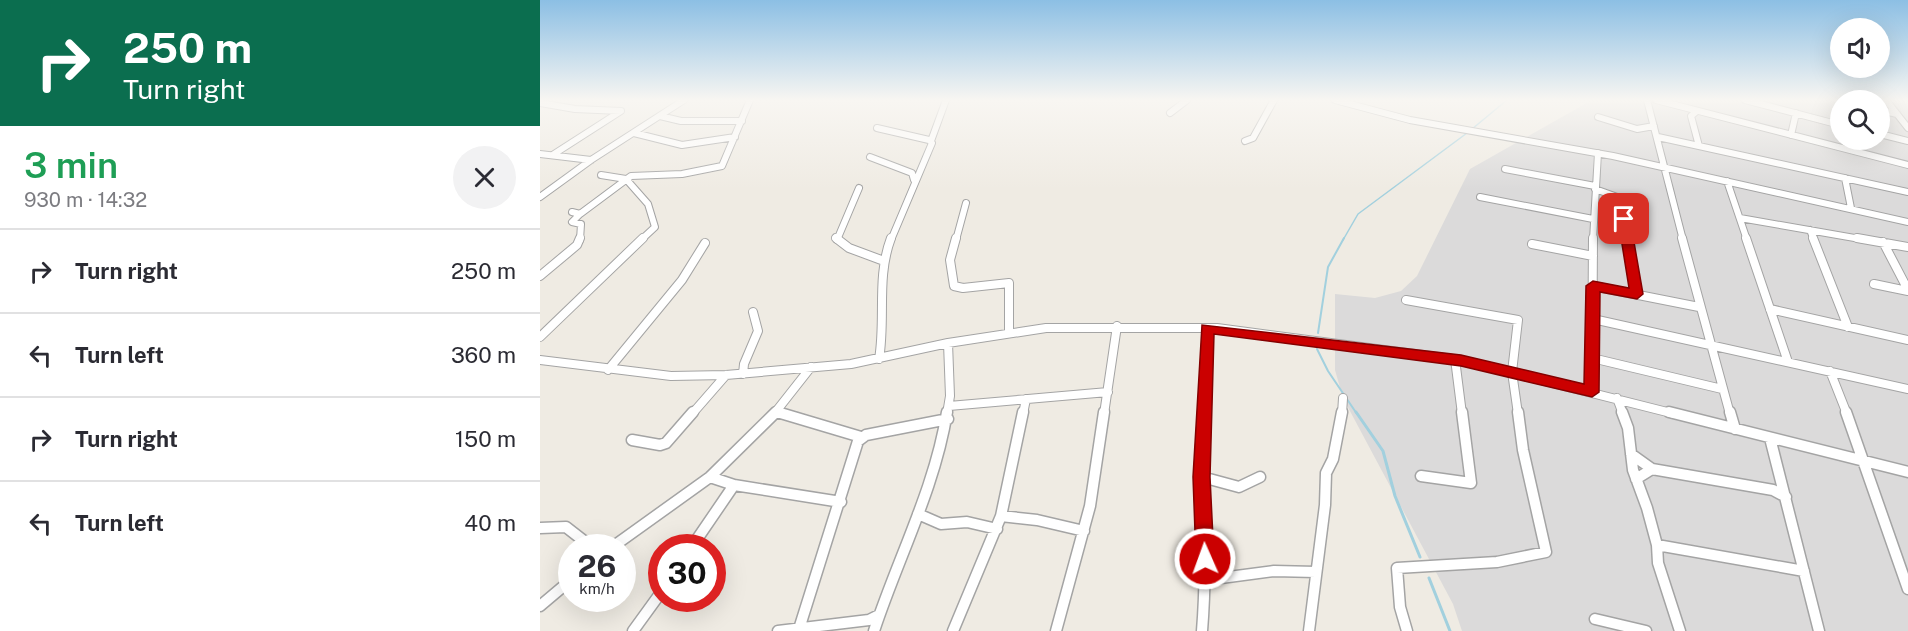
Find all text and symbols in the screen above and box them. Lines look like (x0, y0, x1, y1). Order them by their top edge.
map controls (1830, 18, 1890, 150)
button: sound (1830, 18, 1890, 78)
text: 250 m (123, 23, 252, 72)
icon: right (24, 24, 102, 102)
text: Turn right (123, 73, 246, 105)
button: search (1830, 90, 1890, 150)
text: 3 min (24, 144, 118, 186)
button: close (453, 146, 516, 209)
text: 930 m · 14:32 (24, 188, 147, 212)
pin (1598, 193, 1649, 244)
icon: arrive (1607, 202, 1640, 235)
icon: right (24, 255, 57, 288)
text: Turn right (75, 258, 178, 284)
text: 250 m (451, 258, 516, 284)
icon: left (24, 339, 57, 372)
text: Turn left (75, 342, 164, 368)
text: 360 m (451, 342, 516, 368)
icon: right (24, 423, 57, 456)
text: Turn right (75, 426, 178, 452)
text: 150 m (455, 426, 516, 452)
icon: left (24, 507, 57, 540)
text: Turn left (75, 510, 164, 536)
text: 40 m (464, 510, 516, 536)
position arrow (1173, 527, 1237, 591)
speed limit sign: 30 (648, 534, 726, 612)
text: 26 (578, 548, 616, 584)
text: km/h (579, 580, 615, 597)

